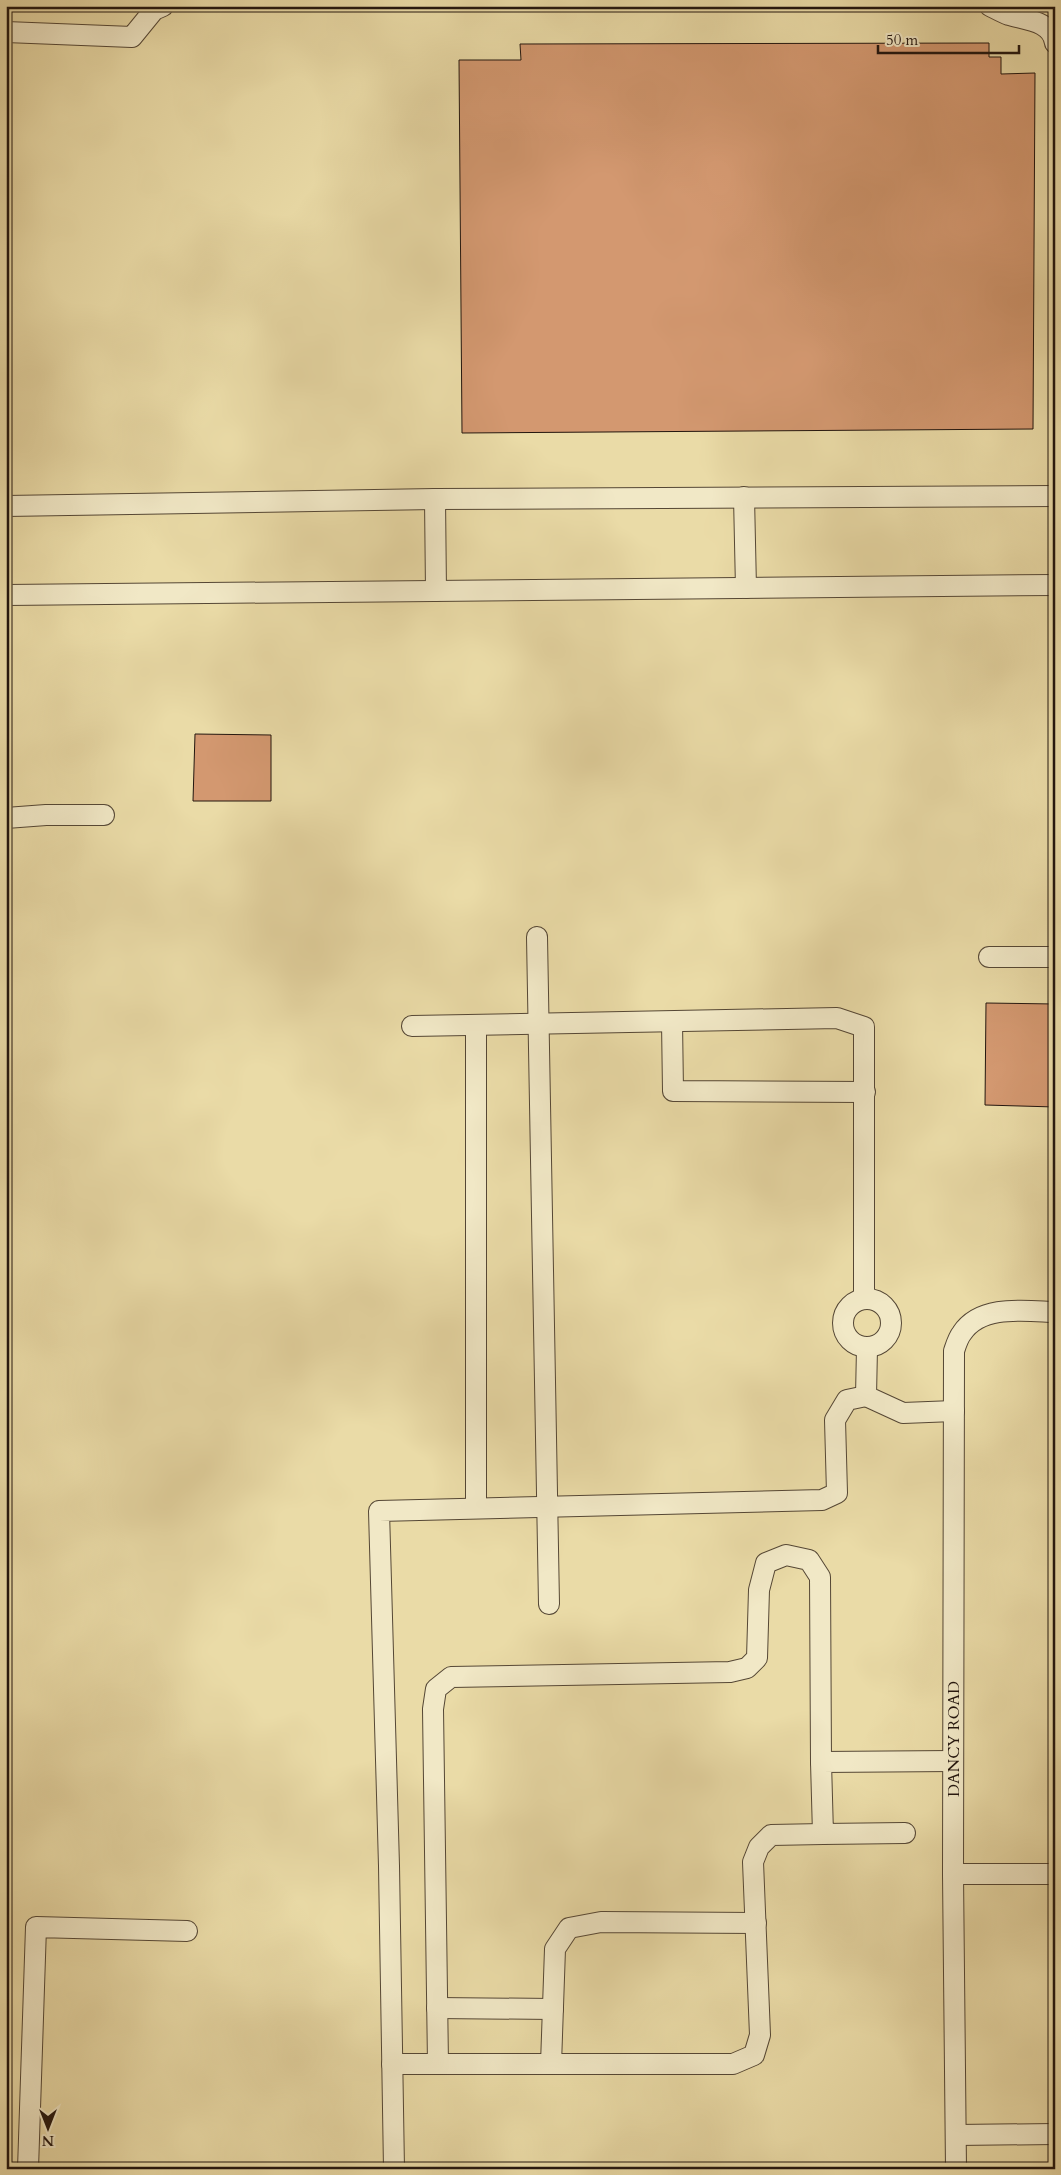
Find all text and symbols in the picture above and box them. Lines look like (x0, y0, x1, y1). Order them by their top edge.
scale bar (878, 22, 1020, 54)
text: 50 m (886, 30, 918, 50)
street label: DANCY ROAD (943, 1681, 965, 1797)
north arrow (22, 2102, 72, 2152)
text: N (42, 2131, 54, 2150)

